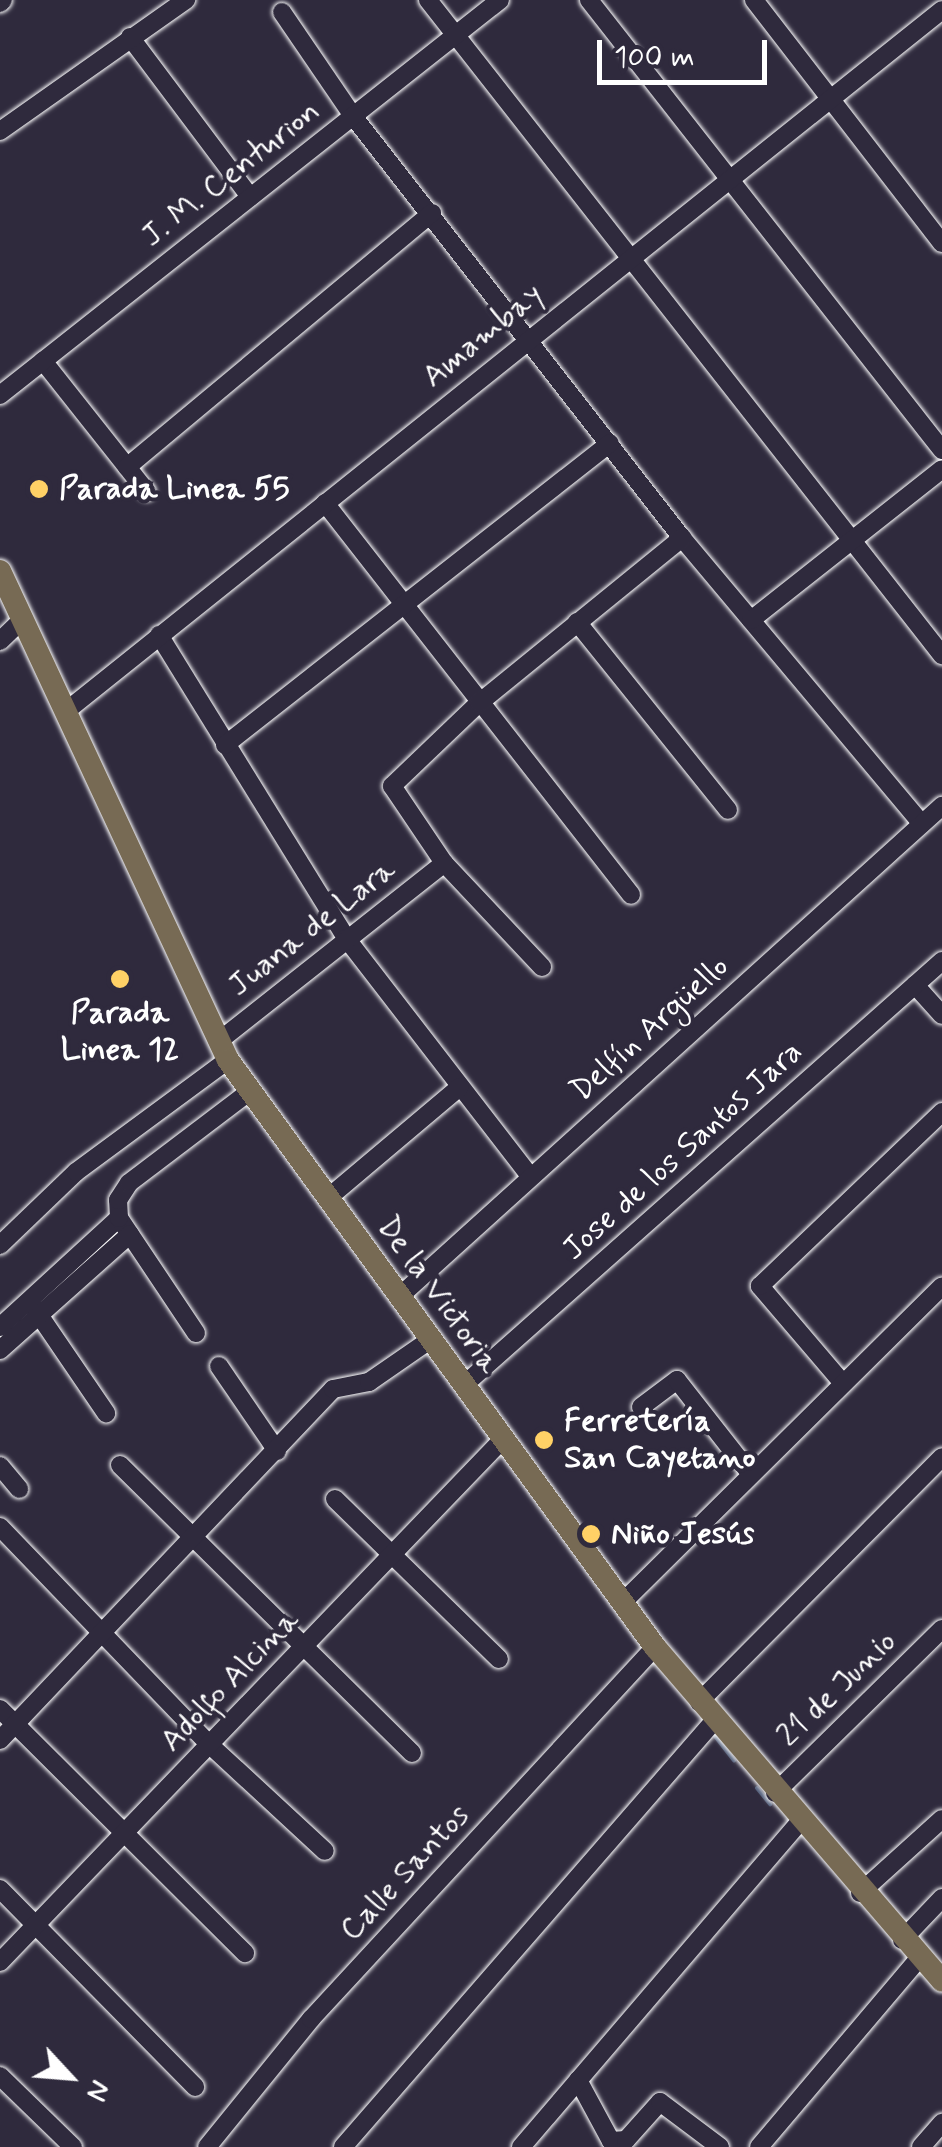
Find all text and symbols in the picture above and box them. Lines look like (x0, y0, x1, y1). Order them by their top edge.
scale bar (602, 20, 772, 82)
text: 100 m (614, 38, 695, 77)
street label: J. M. Centurion (134, 92, 328, 256)
street label: Amambay (415, 276, 551, 396)
place label: Parada Linea 55 (59, 470, 289, 508)
marker: Parada Linea 55 (28, 478, 50, 500)
street label: Juana de Lara (223, 852, 401, 1004)
street label: Delfín Argüello (563, 948, 737, 1110)
marker: Parada Linea 12 (109, 968, 131, 990)
place label: Parada Linea 12 (61, 995, 179, 1070)
street label: Jose de los Santos Jara (553, 1031, 813, 1271)
street label: De la Victoria (369, 1210, 507, 1380)
place label: Ferretería San Cayetano (564, 1403, 758, 1478)
marker: Ferretería San Cayetano (533, 1429, 555, 1451)
place label: Niño Jesús (611, 1515, 756, 1553)
marker: Niño Jesús (580, 1523, 602, 1545)
street label: Adolfo Alcina (153, 1602, 307, 1760)
street label: 21 de Junio (770, 1624, 904, 1754)
street label: Calle Santos (333, 1798, 477, 1948)
north arrow (20, 2027, 120, 2127)
text: N (77, 2074, 118, 2107)

